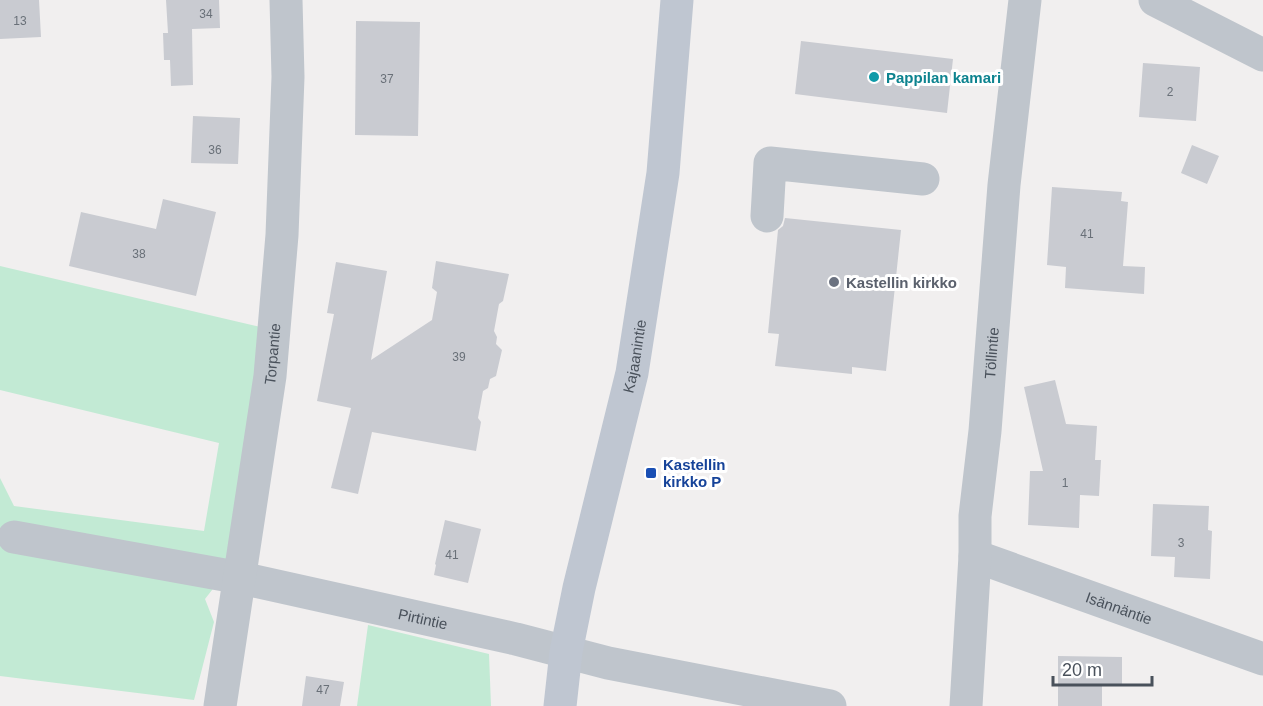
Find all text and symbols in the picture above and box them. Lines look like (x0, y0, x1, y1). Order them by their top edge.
house number: 34 (199, 7, 213, 21)
house number: 13 (13, 14, 27, 28)
place label: Pappilan kamari (886, 69, 1001, 86)
marker: Pappilan kamari (867, 70, 881, 84)
house number: 37 (380, 72, 394, 86)
house number: 2 (1167, 85, 1174, 99)
house number: 36 (208, 143, 222, 157)
house number: 41 (1080, 227, 1094, 241)
house number: 38 (132, 247, 146, 261)
place label: Kastellin kirkko (846, 274, 957, 291)
marker: Kastellin kirkko (827, 275, 841, 289)
street label: Kajaanintie (619, 318, 649, 395)
street label: Torpantie (260, 322, 283, 386)
street label: Töllintie (981, 327, 1001, 380)
house number: 39 (452, 350, 466, 364)
place label: Kastellin kirkko P (663, 456, 726, 490)
marker: Kastellin kirkko P (644, 466, 658, 480)
house number: 1 (1062, 476, 1069, 490)
house number: 3 (1178, 536, 1185, 550)
house number: 41 (445, 548, 459, 562)
street label: Isännäntie (1084, 588, 1155, 627)
street label: Pirtintie (397, 605, 449, 632)
scale bar (1053, 649, 1152, 687)
text: 20 m (1062, 660, 1102, 680)
house number: 47 (316, 683, 330, 697)

